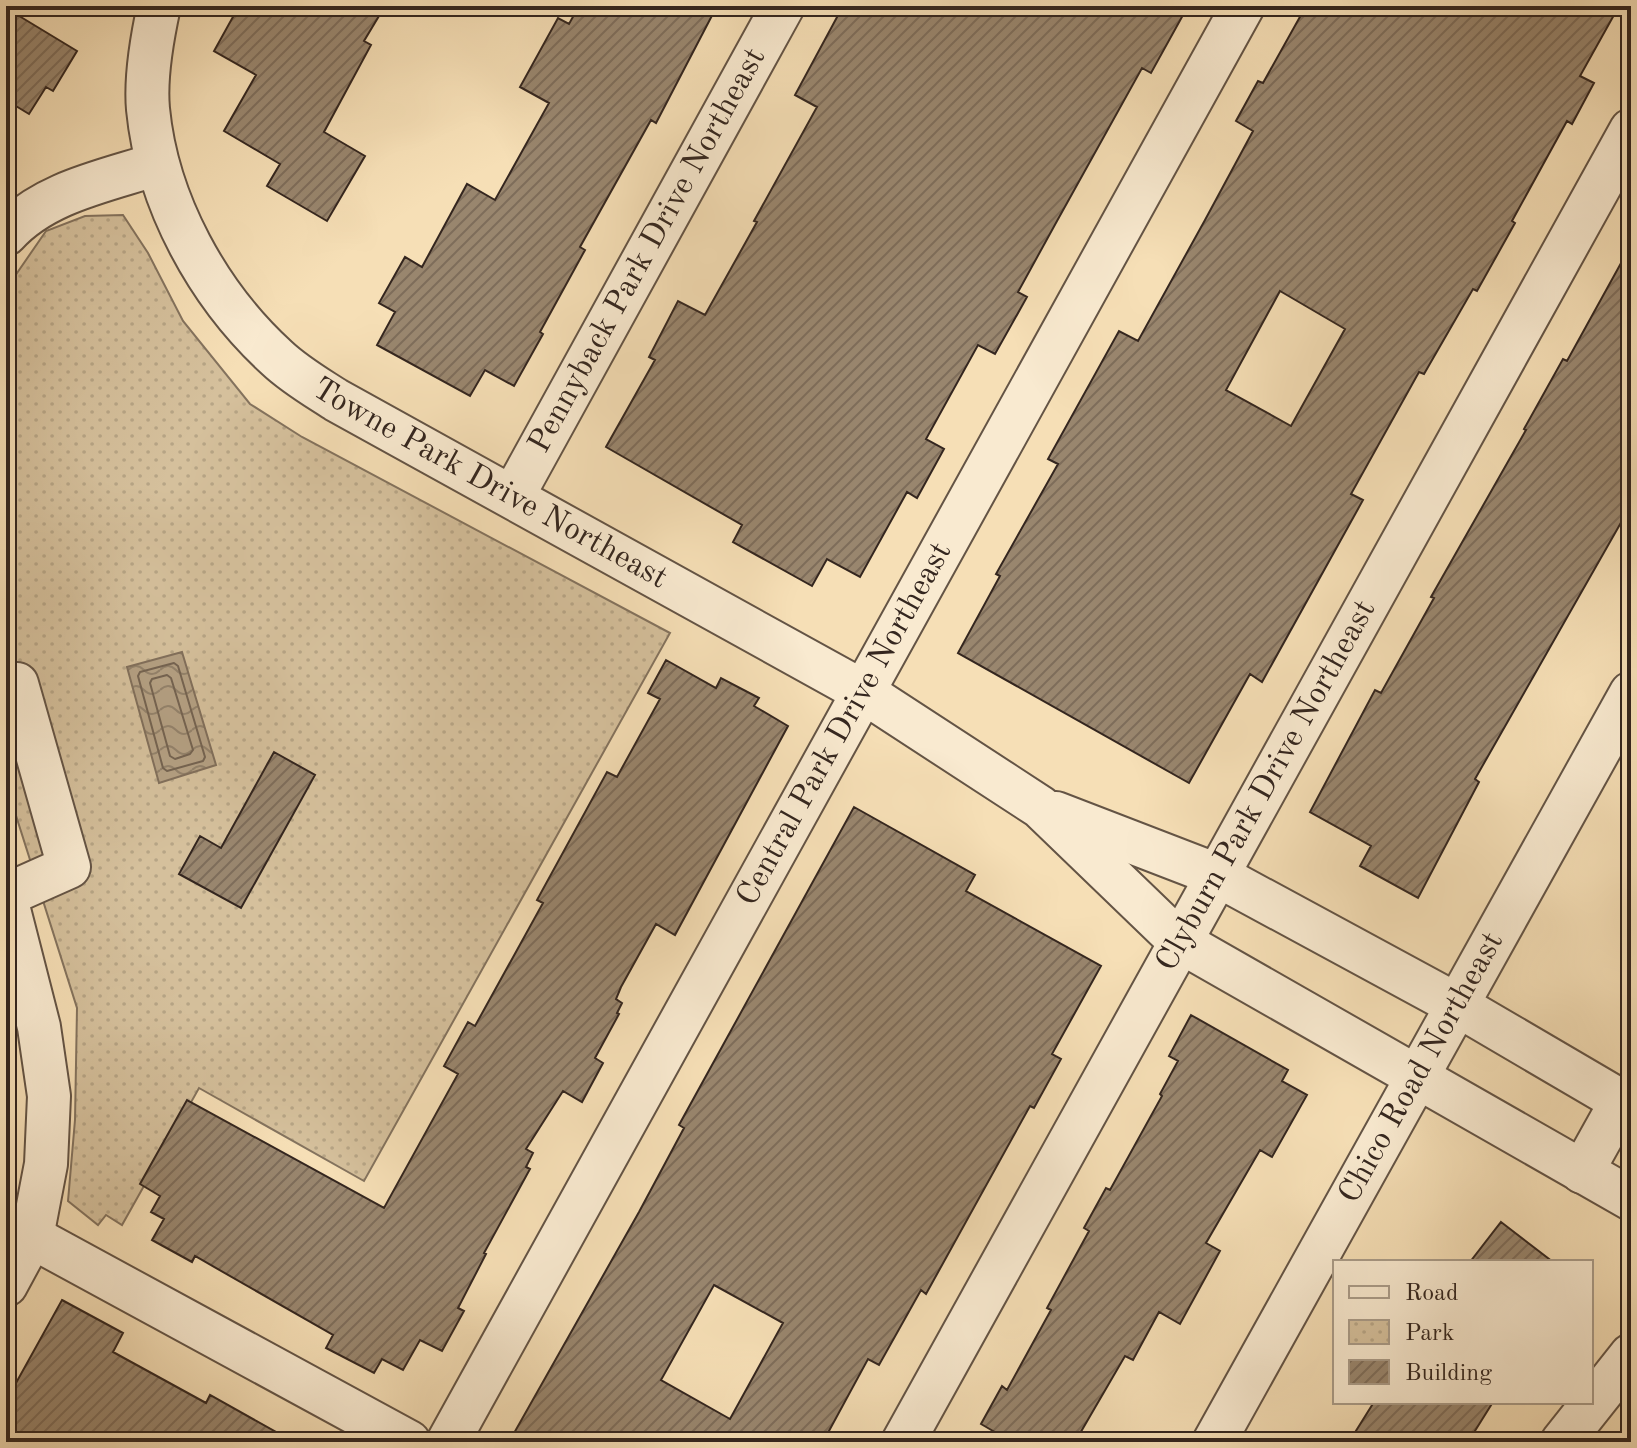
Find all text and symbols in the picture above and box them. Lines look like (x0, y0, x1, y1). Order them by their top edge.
street label: Pennyback Park Drive Northeast (524, 43, 772, 459)
street label: Towne Park Drive Northeast (306, 373, 672, 596)
street label: Central Park Drive Northeast (732, 538, 958, 912)
street label: Clyburn Park Drive Northeast (1151, 595, 1382, 977)
street label: Chico Road Northeast (1334, 927, 1510, 1209)
legend (1333, 1260, 1593, 1404)
text: Road (1405, 1282, 1458, 1306)
text: Park (1405, 1322, 1454, 1346)
text: Building (1405, 1362, 1492, 1386)

